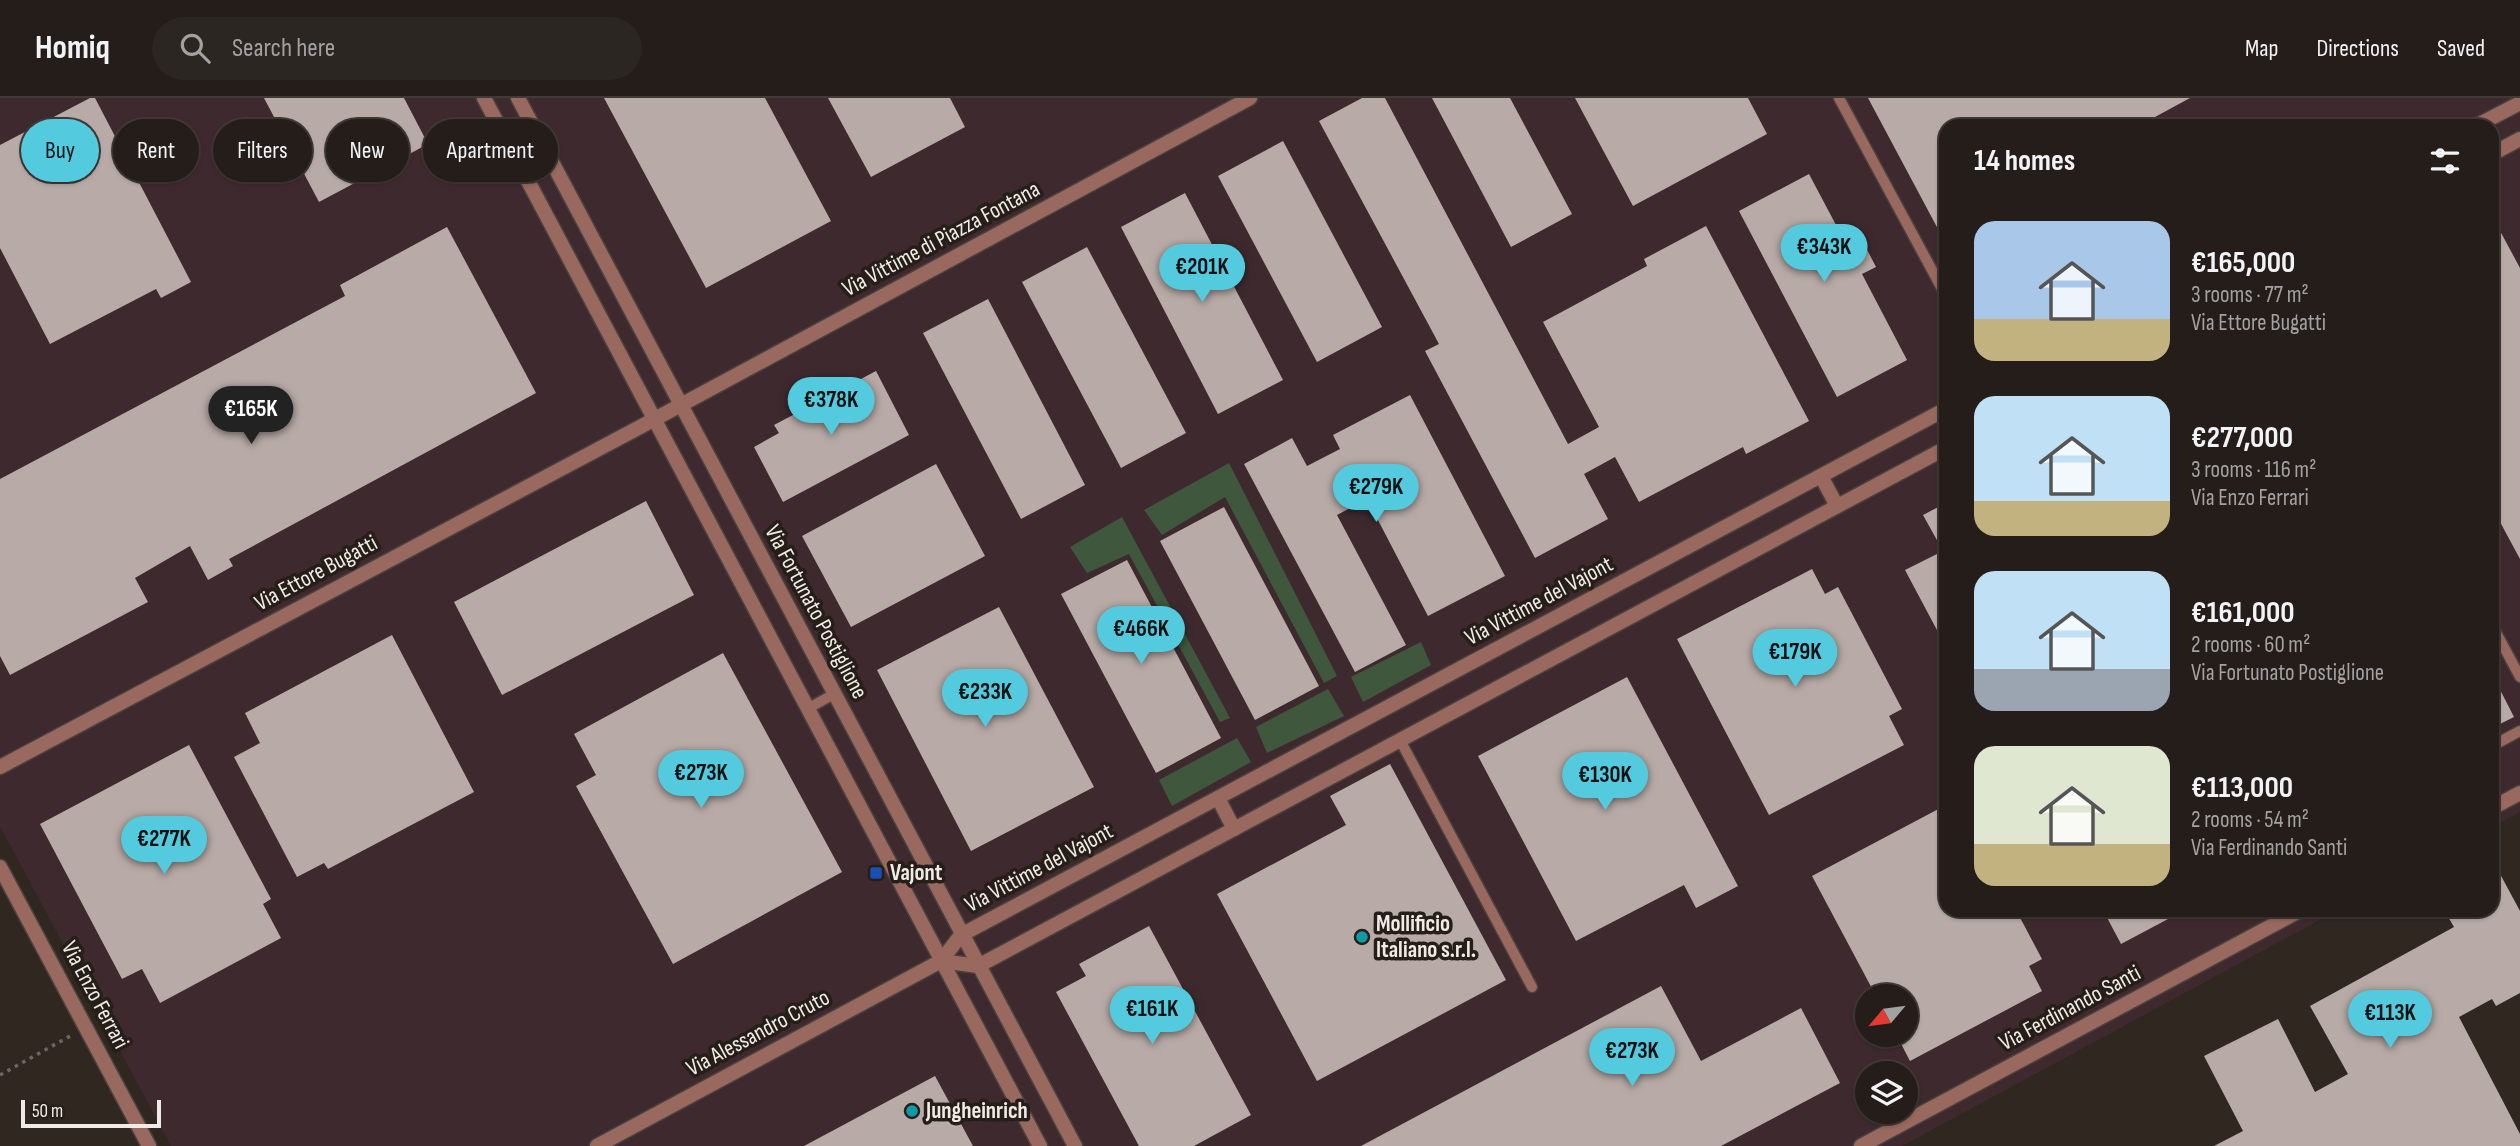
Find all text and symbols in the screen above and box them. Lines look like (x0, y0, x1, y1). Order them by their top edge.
search box (152, 17, 642, 80)
text: Homiq (35, 28, 110, 68)
icon: search (176, 29, 214, 67)
text: Search here (232, 33, 335, 64)
text: Map (2245, 34, 2278, 63)
text: Directions (2316, 34, 2399, 63)
text: Saved (2437, 34, 2485, 63)
chip: Buy (21, 119, 99, 182)
chip: Rent (113, 119, 199, 182)
chip: Filters (213, 119, 312, 182)
chip: New (326, 119, 409, 182)
chip: Apartment (423, 119, 558, 182)
icon: filters (2426, 142, 2464, 180)
text: 14 homes (1974, 143, 2075, 179)
street label: Via Vittime di Piazza Fontana (838, 175, 1044, 303)
pin: €343K (1775, 225, 1873, 284)
text: €343K (1797, 233, 1851, 261)
pin: €201K (1153, 244, 1251, 304)
text: €165,000 (2191, 245, 2295, 281)
icon: home (2030, 249, 2114, 333)
text: €201K (1175, 253, 1229, 281)
text: 3 rooms · 77 m² (2191, 281, 2309, 309)
text: Via Ettore Bugatti (2191, 309, 2326, 337)
pin: €378K (782, 378, 880, 437)
pin: €165K (202, 386, 300, 446)
text: €378K (804, 386, 858, 414)
text: €165K (224, 395, 278, 423)
text: €277,000 (2191, 420, 2293, 456)
icon: home (2030, 424, 2114, 508)
text: 3 rooms · 116 m² (2191, 456, 2316, 484)
pin: €279K (1327, 464, 1425, 524)
text: €279K (1349, 473, 1403, 501)
text: Via Enzo Ferrari (2191, 484, 2309, 512)
street label: Via Fortunato Postiglione (758, 520, 874, 704)
street label: Via Ettore Bugatti (250, 529, 382, 617)
street label: Via Vittime del Vajont (1460, 550, 1618, 652)
text: €161,000 (2191, 595, 2295, 631)
icon: home (2030, 599, 2114, 683)
pin: €466K (1092, 606, 1190, 666)
text: €466K (1113, 615, 1169, 643)
pin: €179K (1746, 630, 1844, 689)
text: 2 rooms · 60 m² (2191, 631, 2310, 659)
text: €179K (1768, 638, 1822, 666)
text: Via Fortunato Postiglione (2191, 659, 2384, 687)
pin: €233K (936, 670, 1034, 729)
text: €233K (958, 678, 1012, 706)
pin: €273K (652, 750, 750, 810)
pin: €130K (1556, 752, 1654, 812)
text: €273K (674, 759, 728, 787)
text: €130K (1578, 761, 1632, 789)
text: €113,000 (2191, 770, 2293, 806)
icon: home (2030, 774, 2114, 858)
text: 2 rooms · 54 m² (2191, 806, 2309, 834)
pin: €277K (115, 816, 213, 876)
street label: Via Vittime del Vajont (960, 817, 1118, 919)
text: €277K (137, 825, 191, 853)
text: Via Ferdinando Santi (2191, 834, 2347, 862)
place label: Vajont (890, 859, 943, 887)
marker: Vajont (868, 865, 884, 881)
place label: Mollificio Italiano s.r.l. (1376, 910, 1476, 964)
marker: Mollificio Italiano s.r.l. (1354, 929, 1370, 945)
street label: Via Enzo Ferrari (55, 936, 135, 1054)
street label: Via Ferdinando Santi (1994, 959, 2146, 1057)
street label: Via Alessandro Cruto (682, 983, 834, 1083)
north arrow (1855, 984, 1918, 1046)
map controls (1855, 984, 1918, 1124)
pin: €161K (1103, 986, 1201, 1046)
pin: €113K (2341, 990, 2439, 1050)
text: €161K (1126, 995, 1178, 1023)
text: €113K (2364, 999, 2416, 1027)
pin: €273K (1583, 1028, 1681, 1088)
text: €273K (1605, 1037, 1659, 1065)
button: layers (1855, 1061, 1918, 1124)
scale bar (21, 1097, 161, 1129)
place label: Jungheinrich (925, 1097, 1028, 1125)
text: 50 m (32, 1100, 63, 1123)
marker: Jungheinrich (904, 1103, 920, 1119)

